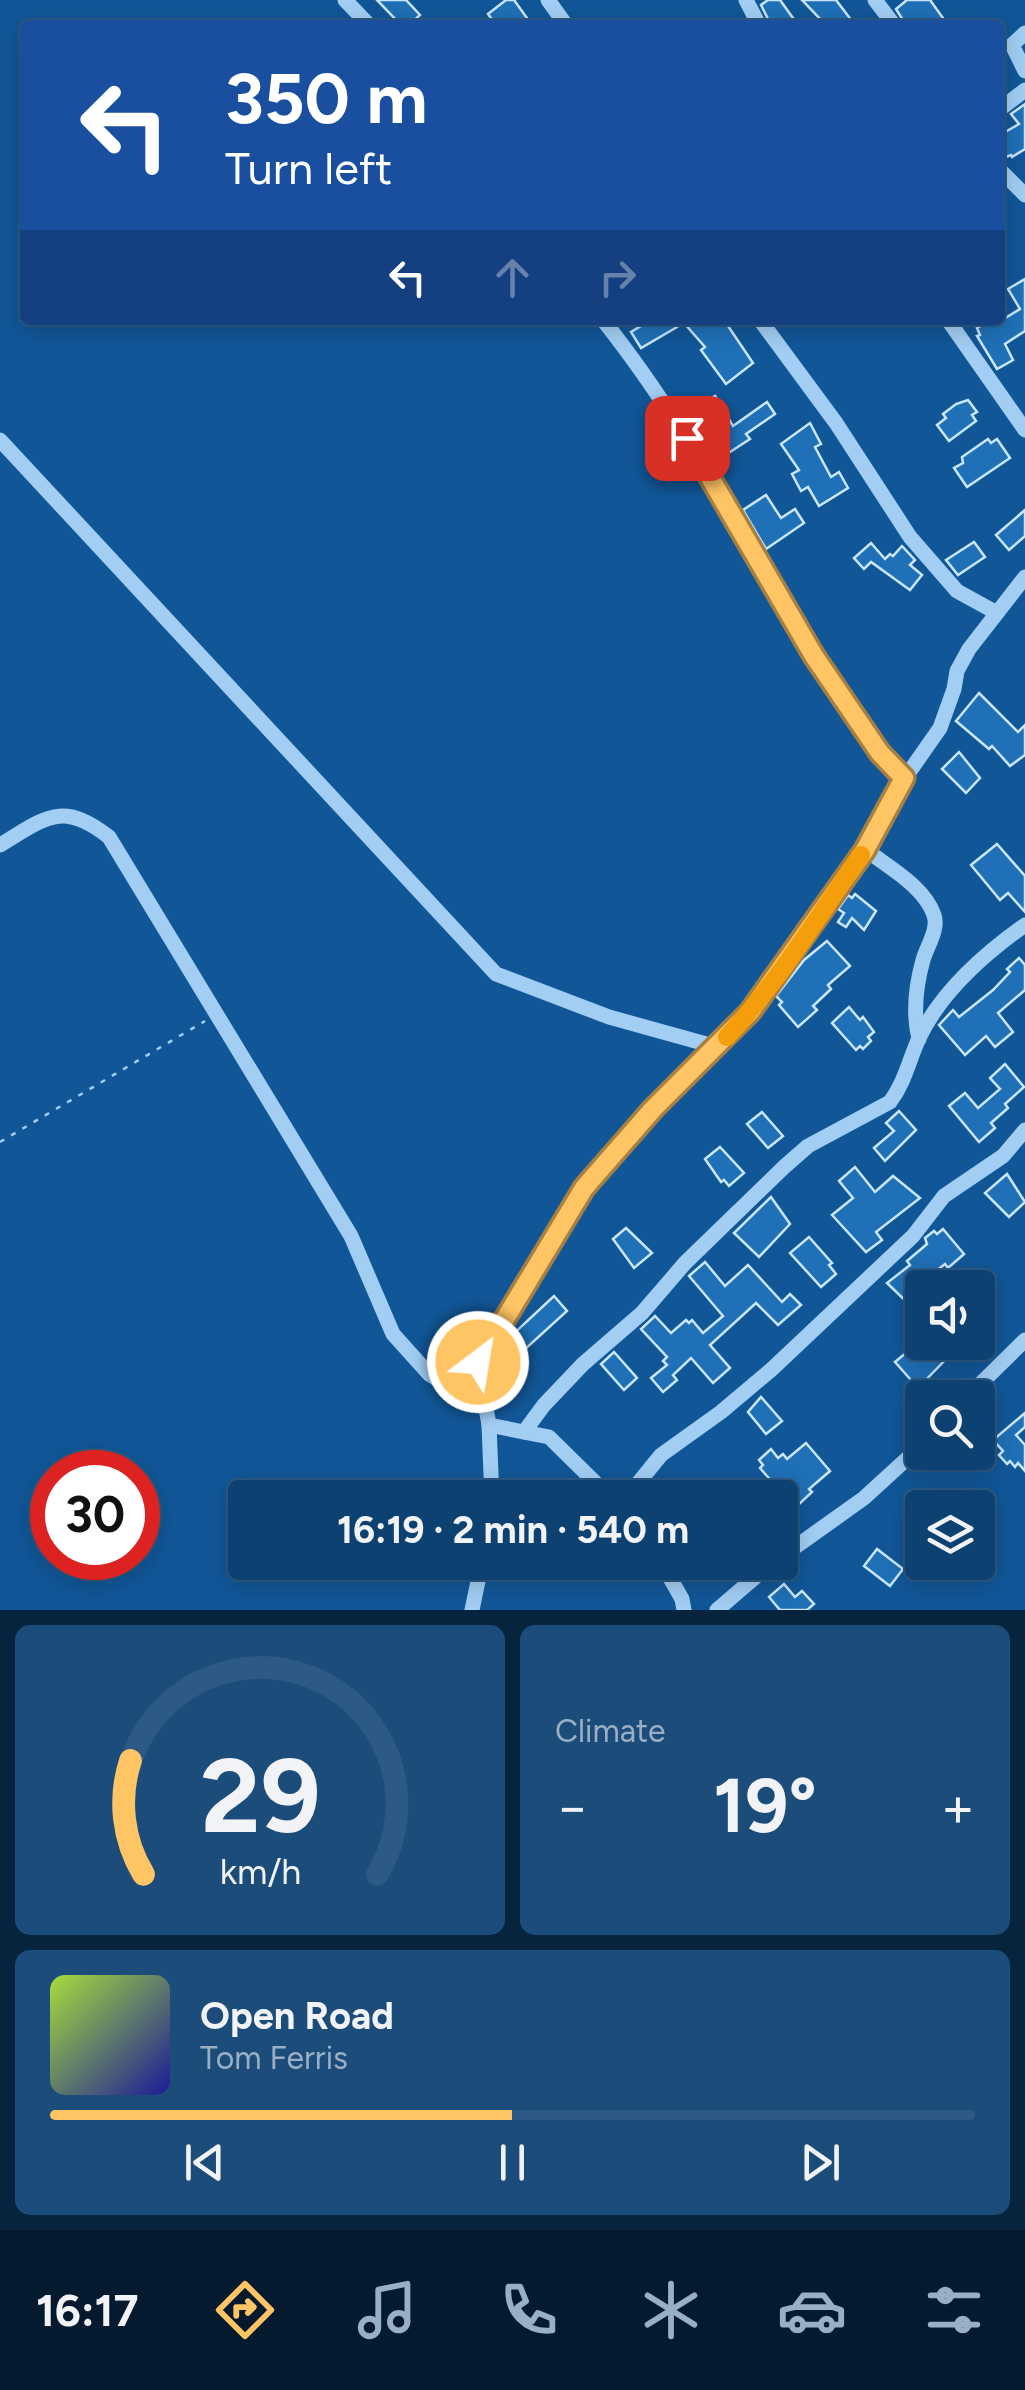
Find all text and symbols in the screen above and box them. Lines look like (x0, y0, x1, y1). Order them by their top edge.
text: 350 m (225, 56, 428, 141)
icon: left (60, 60, 190, 190)
text: Turn left (225, 141, 392, 195)
icon: left (380, 250, 435, 305)
icon: ahead (485, 250, 540, 305)
icon: right (590, 250, 645, 305)
pin (645, 396, 730, 481)
icon: arrive (660, 411, 715, 466)
map controls (905, 1270, 995, 1580)
button: sound (905, 1270, 995, 1360)
position arrow (426, 1310, 530, 1414)
button: search (905, 1380, 995, 1470)
speed limit sign: 30 (30, 1450, 160, 1580)
button: layers (905, 1490, 995, 1580)
text: 16:19 · 2 min · 540 m (337, 1507, 689, 1553)
text: Climate (555, 1712, 666, 1750)
text: 29 (200, 1733, 320, 1858)
text: 19° (713, 1761, 817, 1851)
text: − (555, 1774, 589, 1840)
text: + (941, 1774, 975, 1840)
text: km/h (219, 1850, 301, 1893)
text: Open Road (200, 1993, 394, 2039)
text: Tom Ferris (200, 2039, 348, 2077)
icon: previous (177, 2135, 232, 2190)
icon: pause (485, 2135, 540, 2190)
icon: next (793, 2135, 848, 2190)
icon: directions (210, 2275, 280, 2345)
icon: music (352, 2275, 422, 2345)
icon: phone (494, 2275, 564, 2345)
icon: climate (636, 2275, 706, 2345)
icon: car (777, 2275, 847, 2345)
icon: filters (919, 2275, 989, 2345)
text: 16:17 (36, 2283, 139, 2337)

